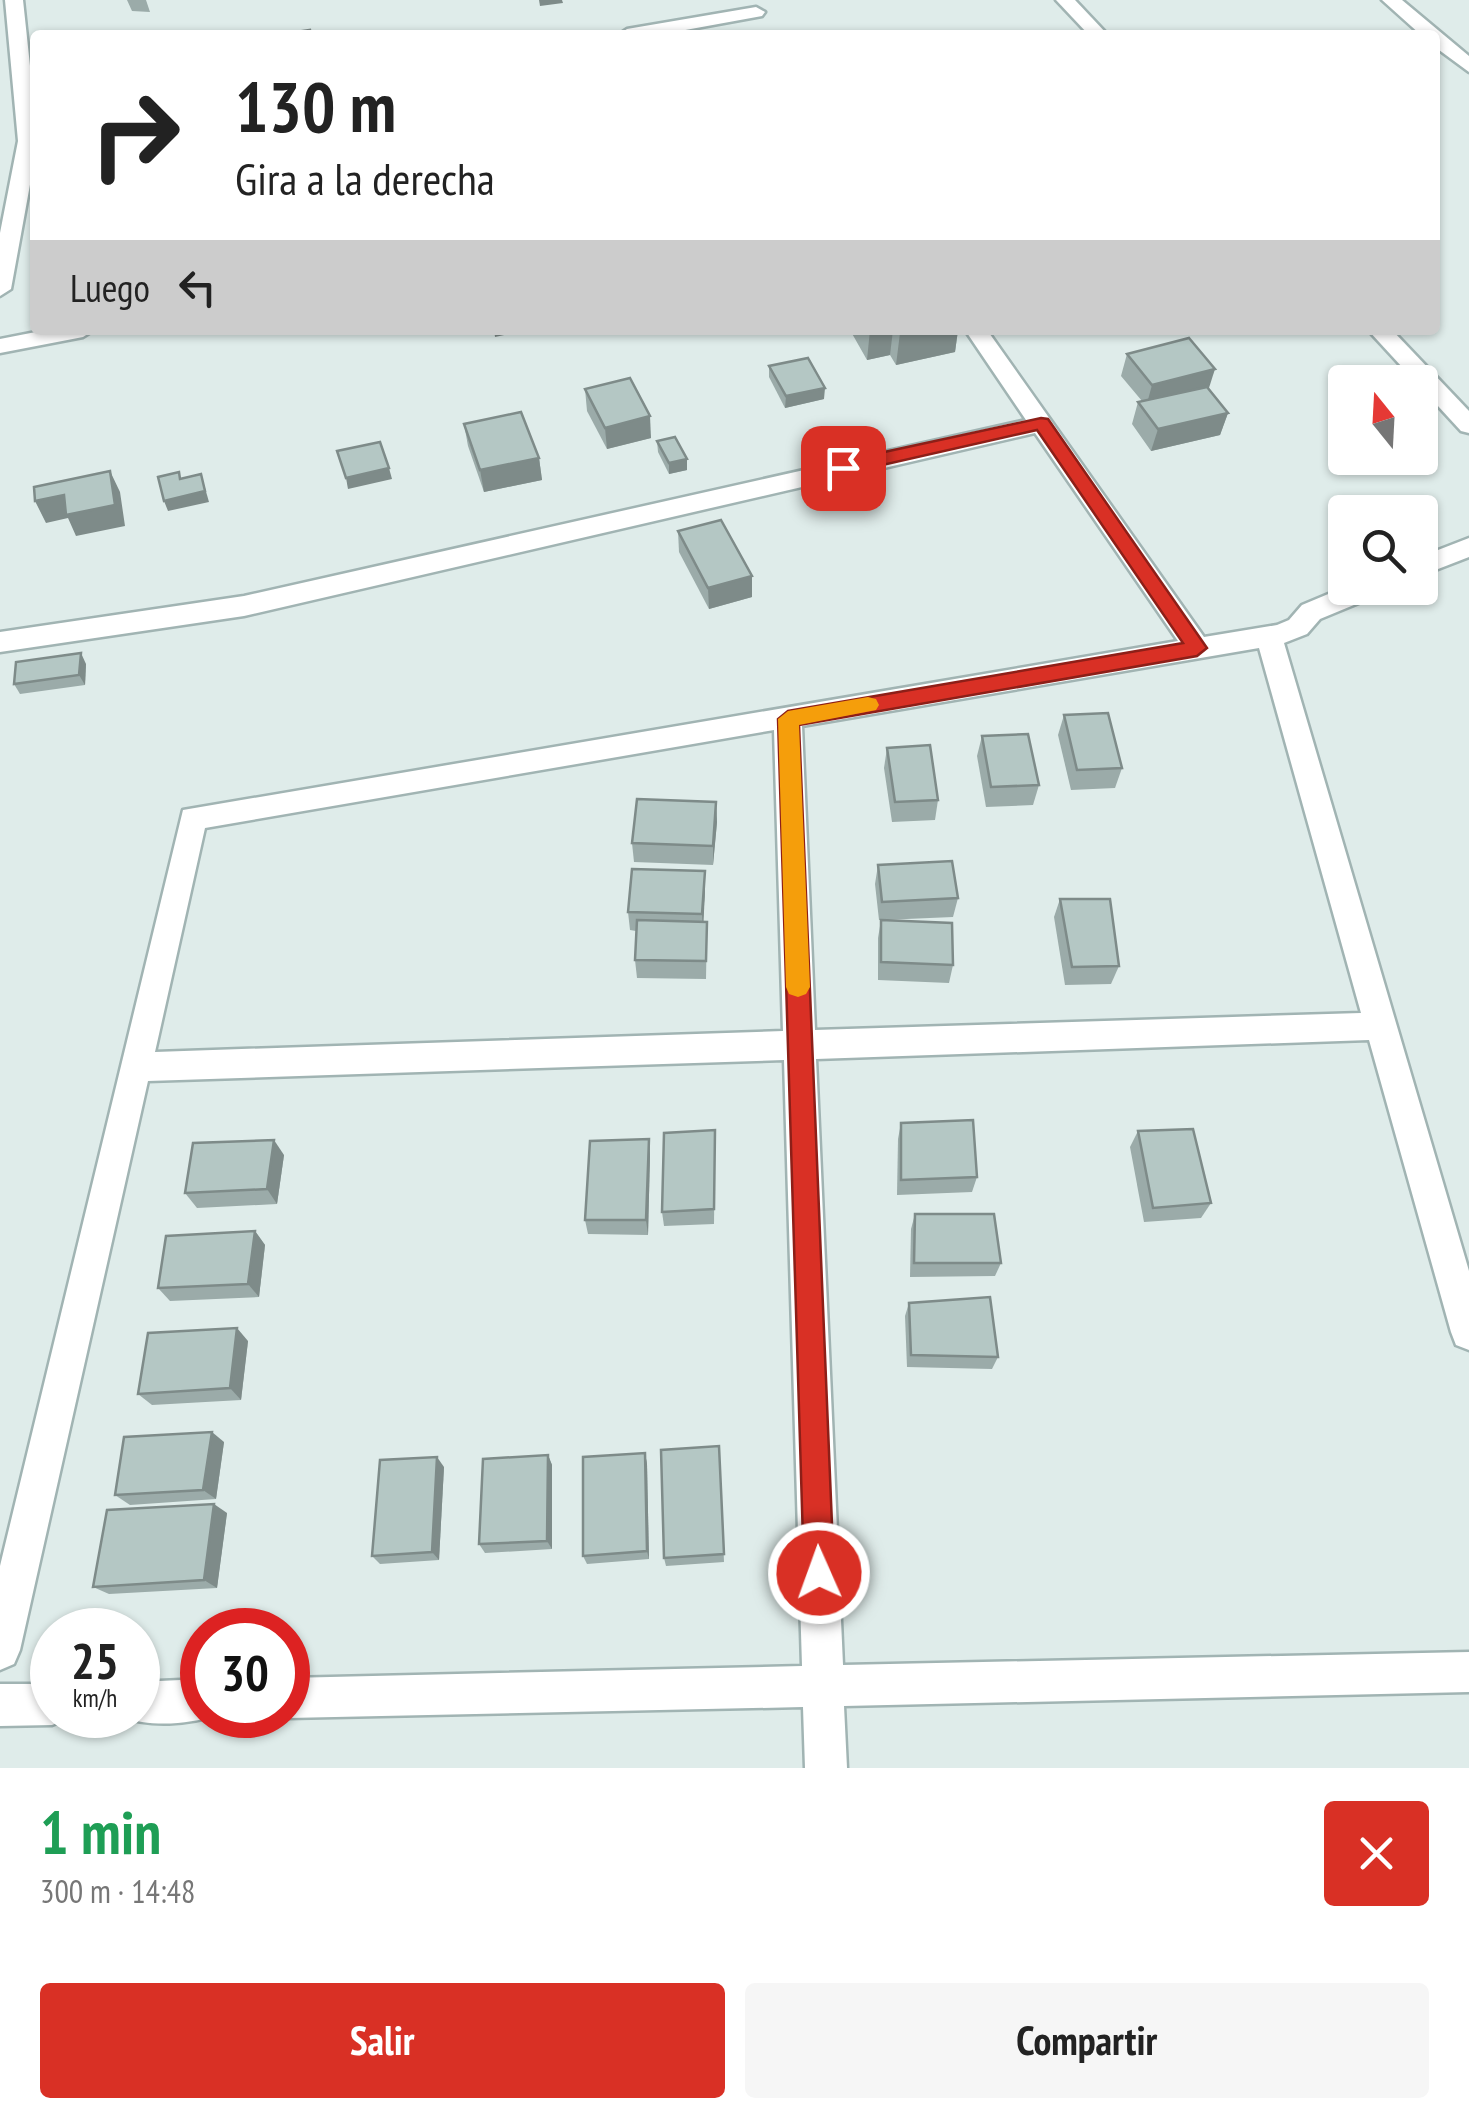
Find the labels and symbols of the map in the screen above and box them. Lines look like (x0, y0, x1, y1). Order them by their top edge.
north arrow (1328, 365, 1438, 475)
pin (801, 426, 886, 511)
position arrow (767, 1521, 871, 1625)
speed limit sign: 30 (180, 1608, 310, 1738)

